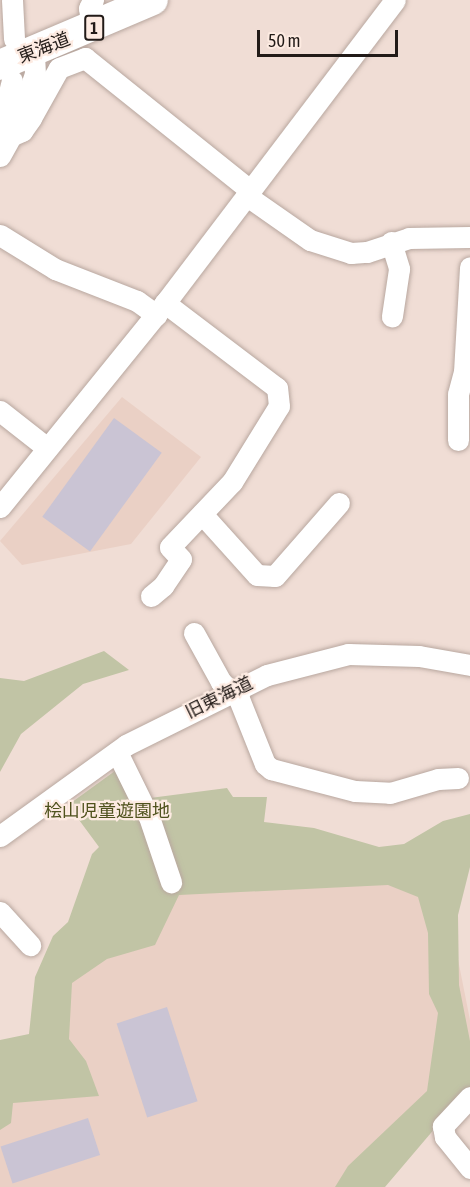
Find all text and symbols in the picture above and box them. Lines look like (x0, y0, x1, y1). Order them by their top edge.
road number: 1 (84, 15, 104, 41)
scale bar (260, 18, 401, 56)
street label: 東海道 (15, 28, 73, 68)
text: 50 m (268, 30, 300, 51)
street label: 旧東海道 (182, 673, 256, 723)
park label: 桧山児童遊園地 (44, 800, 170, 822)

